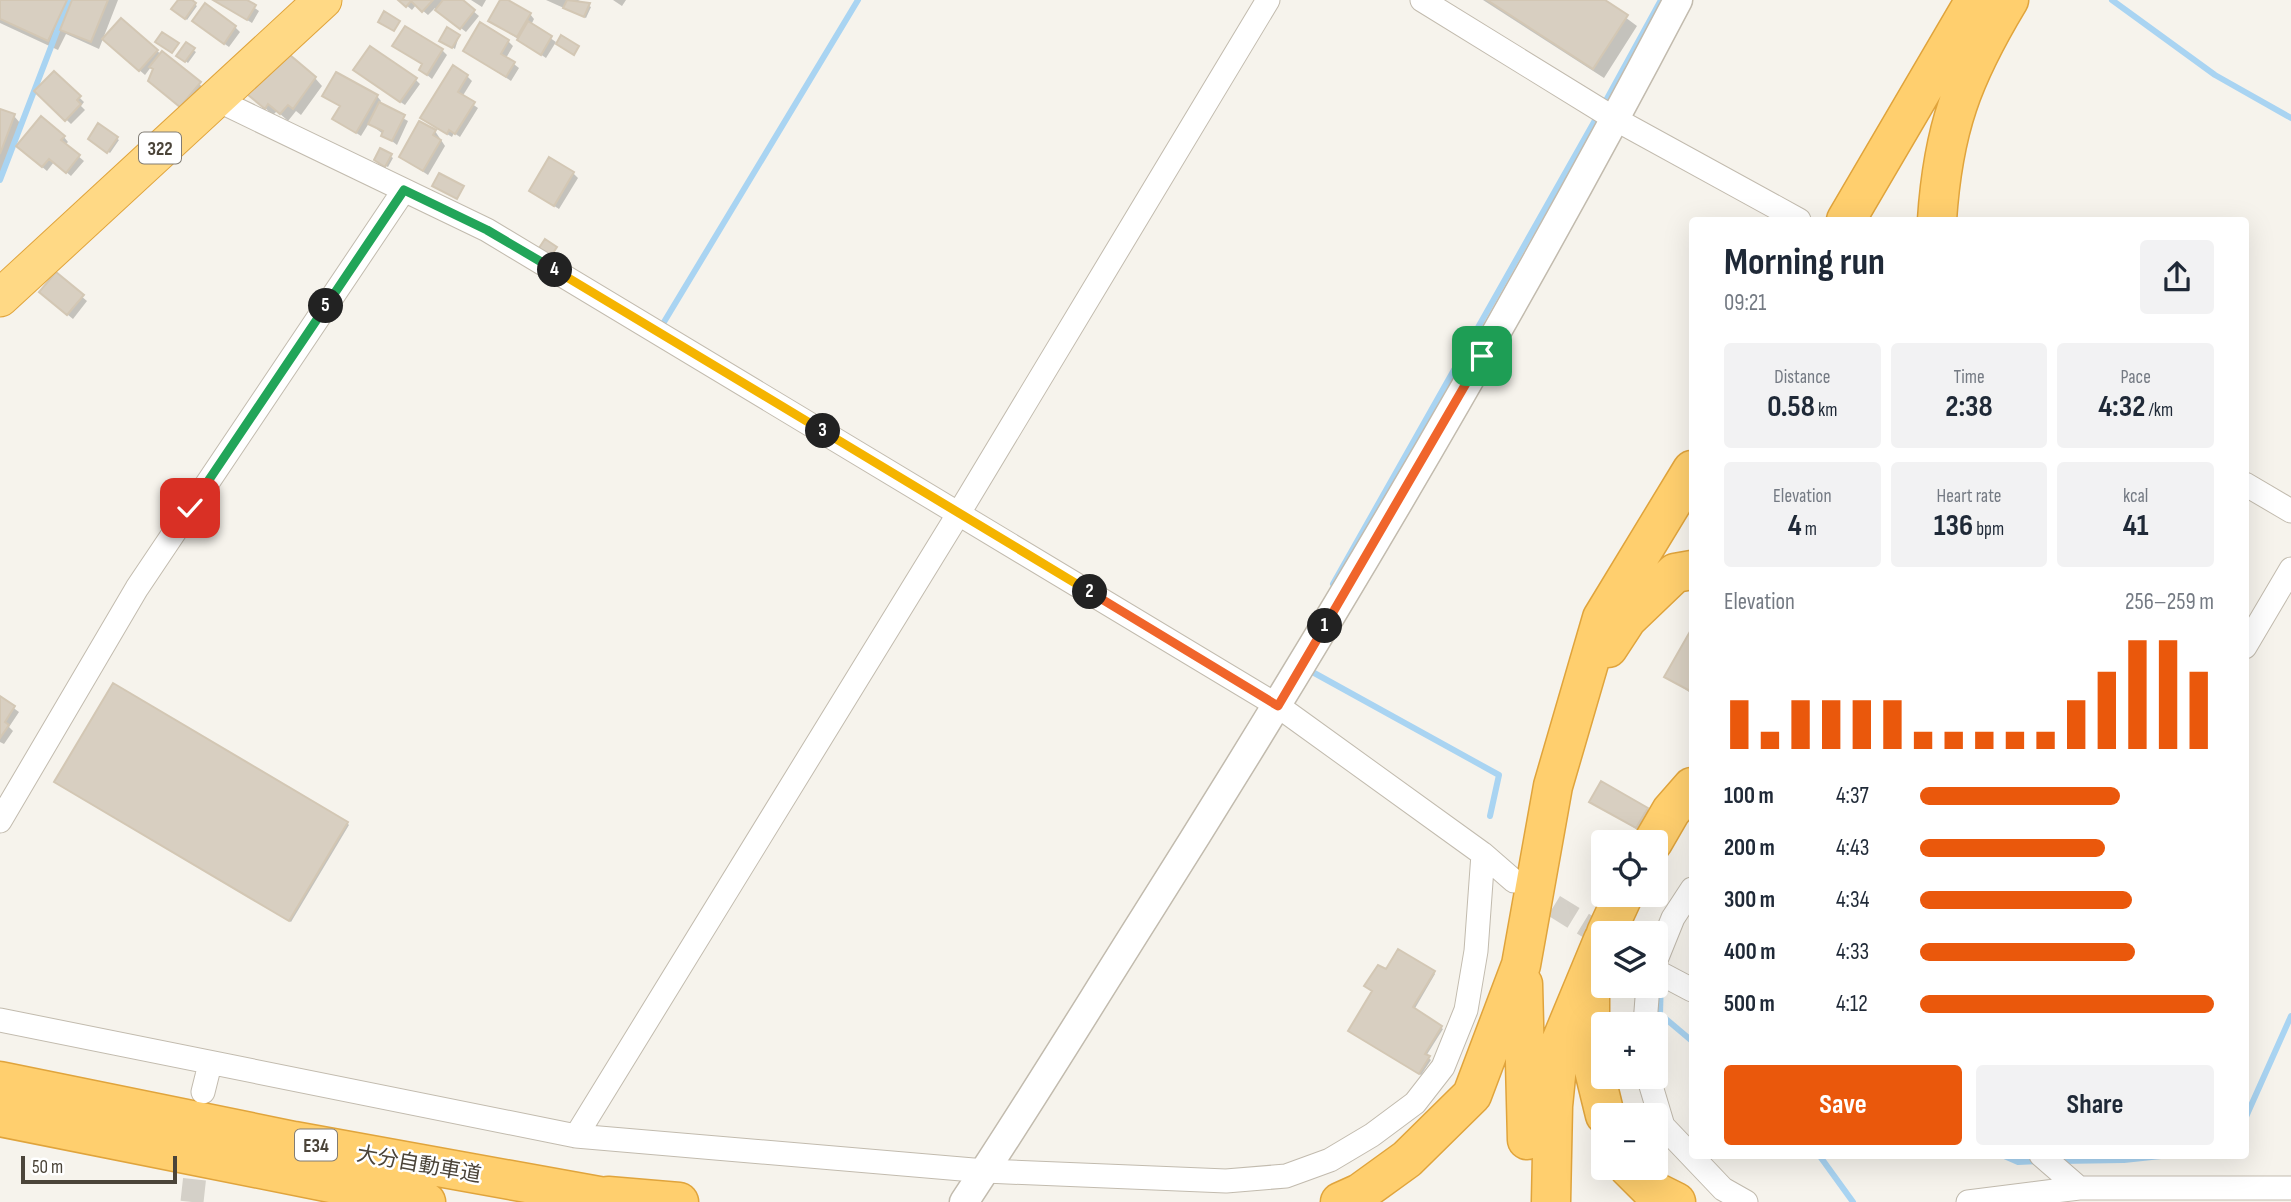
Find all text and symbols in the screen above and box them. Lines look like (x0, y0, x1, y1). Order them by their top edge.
road number: 322 (139, 132, 181, 164)
text: Morning run (1724, 240, 1885, 285)
button: share (2140, 240, 2214, 314)
pin: 4 (538, 252, 572, 288)
text: 4 (550, 258, 559, 281)
pin: 5 (308, 288, 344, 324)
text: 09:21 (1724, 289, 1766, 317)
text: 5 (321, 294, 330, 317)
pin (1452, 326, 1512, 386)
icon: arrive (1463, 337, 1501, 375)
text: Distance (1774, 366, 1830, 389)
text: Time (1953, 366, 1985, 389)
text: Pace (2121, 366, 2151, 389)
text: 0.58 (1767, 389, 1815, 425)
text: 2:38 (1945, 389, 1993, 425)
text: 4:32 (2098, 389, 2145, 425)
text: km (1815, 399, 1837, 422)
text: /km (2145, 399, 2173, 422)
pin: 3 (806, 414, 840, 448)
text: 3 (818, 419, 827, 442)
pin (160, 478, 220, 538)
text: Elevation (1773, 485, 1832, 508)
text: Heart rate (1937, 485, 2001, 508)
text: kcal (2123, 485, 2148, 508)
icon: check (171, 489, 209, 527)
text: 4 (1788, 508, 1802, 544)
text: 136 (1934, 508, 1973, 544)
text: 41 (2123, 508, 2149, 544)
text: m (1802, 518, 1817, 541)
text: bpm (1973, 518, 2004, 541)
pin: 2 (1072, 574, 1108, 610)
text: 2 (1085, 580, 1094, 603)
text: Elevation (1724, 588, 1795, 616)
text: 256–259 m (2125, 588, 2214, 616)
pin: 1 (1308, 608, 1342, 644)
text: 1 (1321, 614, 1328, 637)
text: 100 m (1724, 782, 1774, 810)
text: 4:37 (1836, 782, 1869, 810)
map controls (1591, 830, 1668, 1180)
button: locate (1591, 830, 1668, 907)
text: 200 m (1724, 834, 1775, 862)
text: 4:43 (1836, 834, 1869, 862)
text: 300 m (1724, 886, 1775, 914)
text: 4:34 (1836, 886, 1869, 914)
button: layers (1591, 921, 1668, 998)
text: 400 m (1724, 938, 1775, 966)
text: 4:33 (1836, 938, 1869, 966)
text: 500 m (1724, 990, 1775, 1018)
text: 4:12 (1836, 990, 1868, 1018)
button: + (1591, 1012, 1668, 1089)
button: Save (1724, 1065, 1962, 1145)
button: Share (1976, 1065, 2214, 1145)
button: − (1591, 1103, 1668, 1180)
road number: E34 (295, 1130, 337, 1161)
street label: 大分自動車道 (355, 1141, 483, 1188)
scale bar (21, 1153, 177, 1185)
text: 50 m (32, 1156, 63, 1179)

